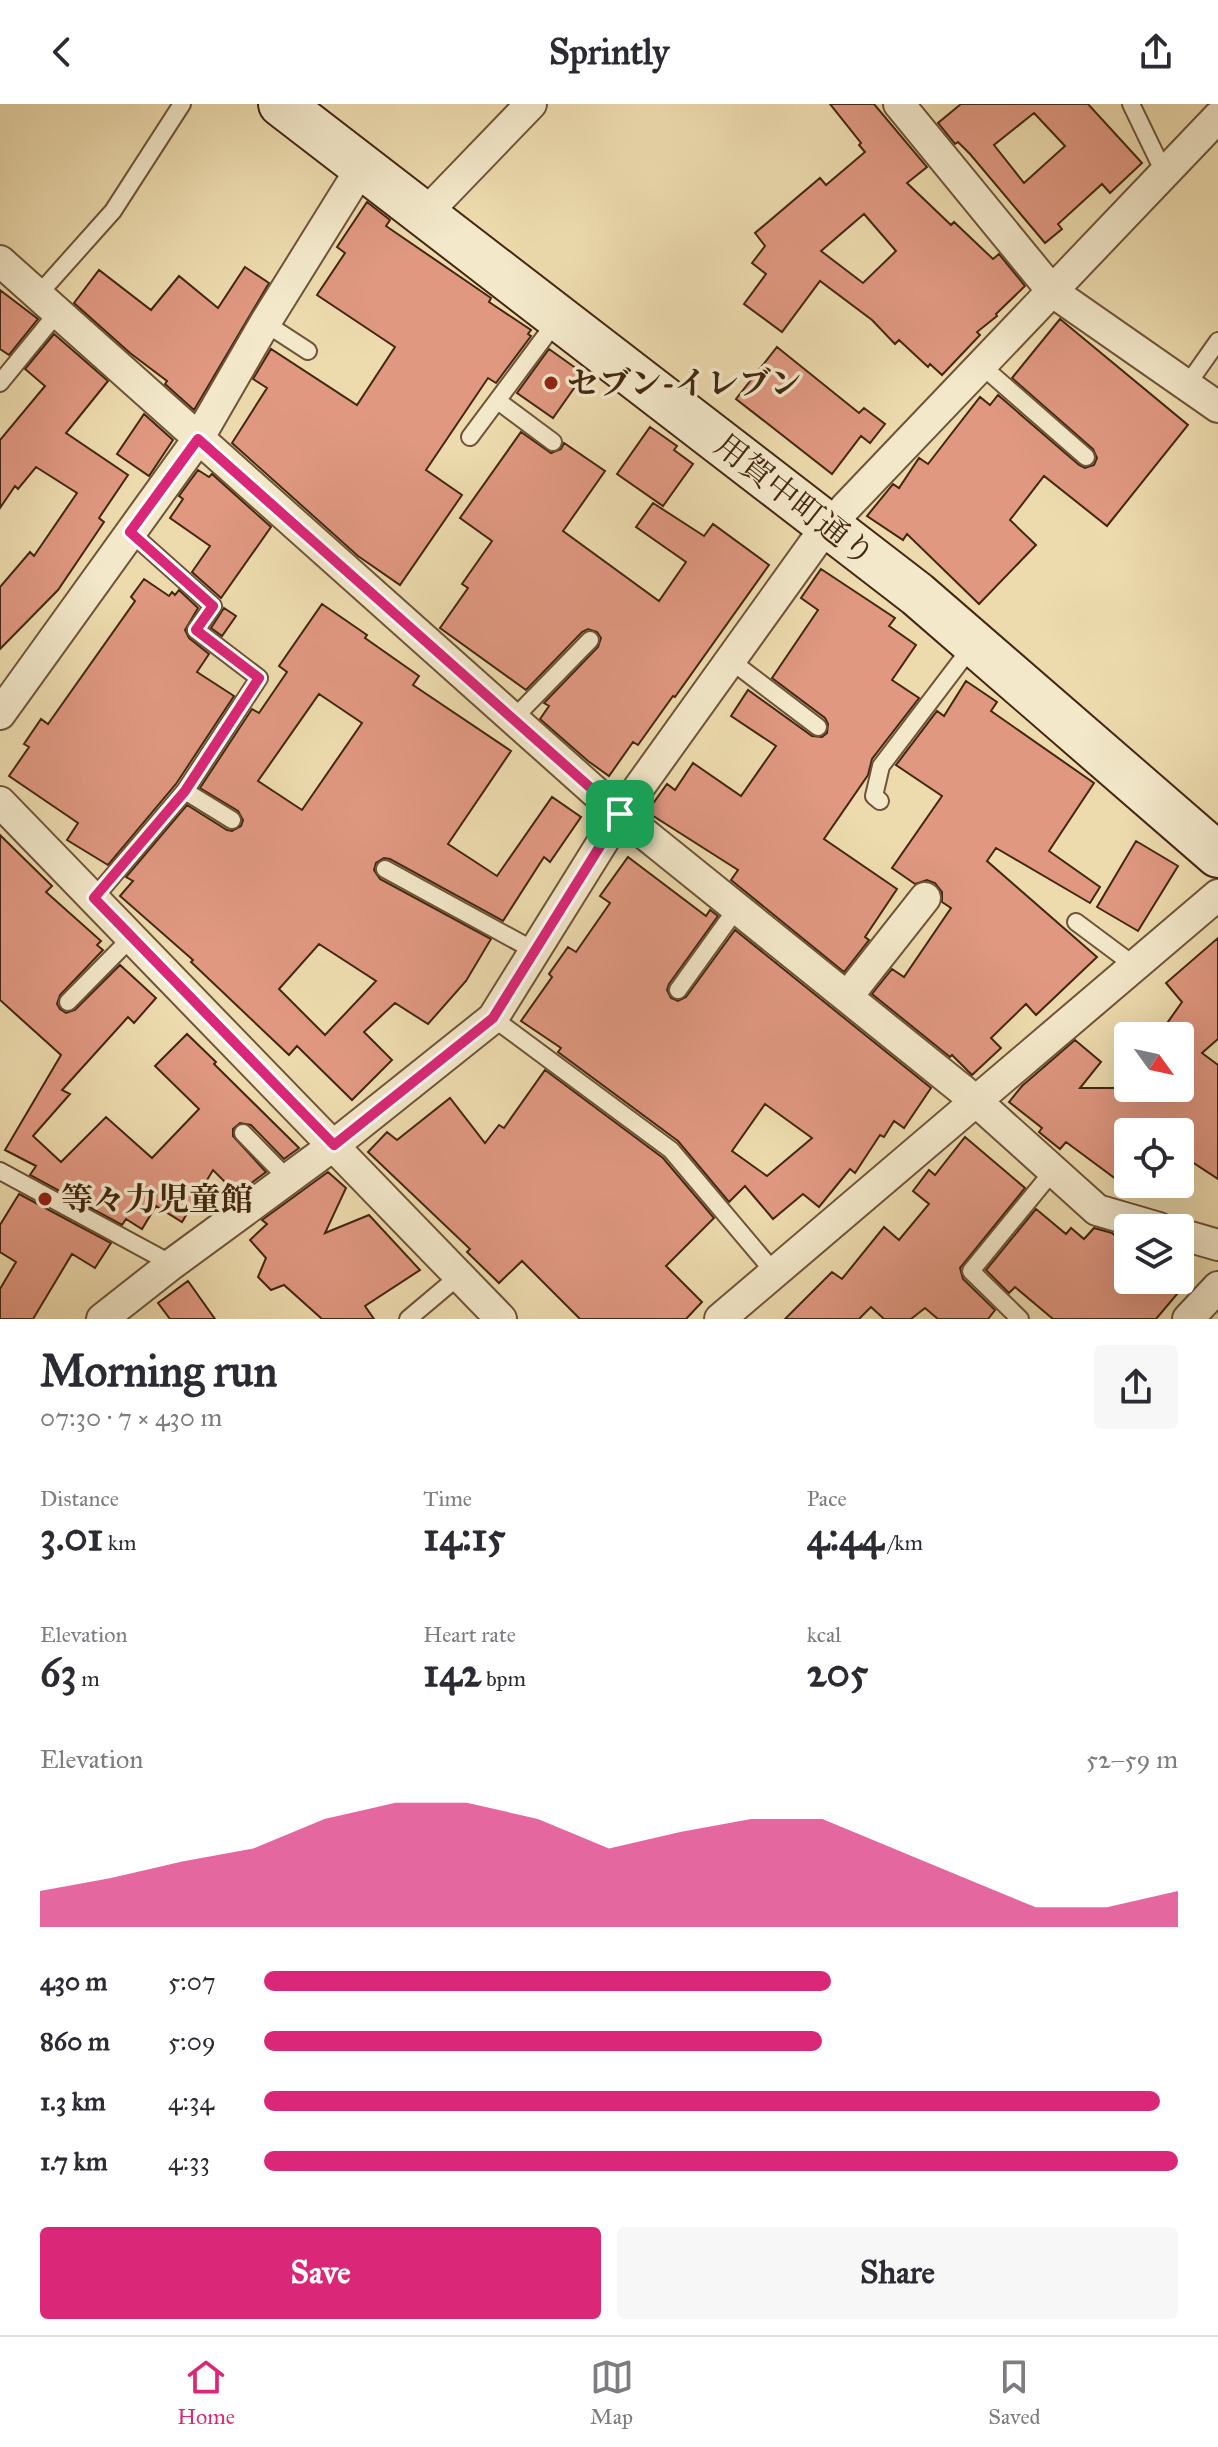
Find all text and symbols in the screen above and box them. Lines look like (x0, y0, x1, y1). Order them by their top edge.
icon: back (40, 30, 84, 74)
text: Sprintly (549, 30, 669, 74)
icon: share (1134, 30, 1178, 74)
place label: セブン-イレブン (567, 364, 802, 403)
marker: セブン-イレブン (542, 374, 560, 392)
street label: 用賀中町通り (707, 426, 882, 575)
pin (586, 780, 654, 848)
icon: arrive (598, 792, 642, 836)
north arrow (1114, 1022, 1194, 1102)
map controls (1114, 1022, 1194, 1294)
button: locate (1114, 1118, 1194, 1198)
place label: 等々力児童館 (61, 1180, 253, 1219)
marker: 等々力児童館 (36, 1190, 54, 1208)
button: layers (1114, 1214, 1194, 1294)
text: Morning run (40, 1344, 277, 1398)
button: share (1094, 1345, 1178, 1429)
text: 07:30 · 7 × 430 m (40, 1401, 222, 1433)
text: Distance (40, 1485, 119, 1512)
text: Time (423, 1485, 472, 1512)
text: Pace (807, 1485, 847, 1512)
text: 3.01 (40, 1512, 103, 1561)
text: 14:15 (423, 1512, 506, 1561)
text: 4:44 (807, 1512, 884, 1561)
text: km (103, 1529, 137, 1556)
text: /km (884, 1529, 923, 1556)
text: Elevation (40, 1621, 127, 1648)
text: Heart rate (423, 1621, 516, 1648)
text: kcal (807, 1621, 841, 1648)
text: 63 (40, 1648, 77, 1697)
text: 142 (423, 1648, 481, 1697)
text: 205 (807, 1648, 868, 1697)
text: m (77, 1665, 100, 1692)
text: bpm (481, 1665, 526, 1692)
text: Elevation (40, 1743, 143, 1775)
text: 52–59 m (1086, 1743, 1178, 1775)
text: 430 m (40, 1965, 107, 1997)
text: 5:07 (168, 1965, 216, 1997)
text: 860 m (40, 2025, 110, 2057)
text: 5:09 (168, 2025, 216, 2057)
text: 1.3 km (40, 2085, 106, 2117)
text: 4:34 (168, 2085, 214, 2117)
text: 1.7 km (40, 2145, 108, 2177)
text: 4:33 (168, 2145, 210, 2177)
button: Save (40, 2227, 601, 2319)
button: Share (617, 2227, 1178, 2319)
tab: Home (177, 2355, 235, 2430)
tab: Map (590, 2355, 634, 2430)
tab: Saved (988, 2355, 1041, 2430)

